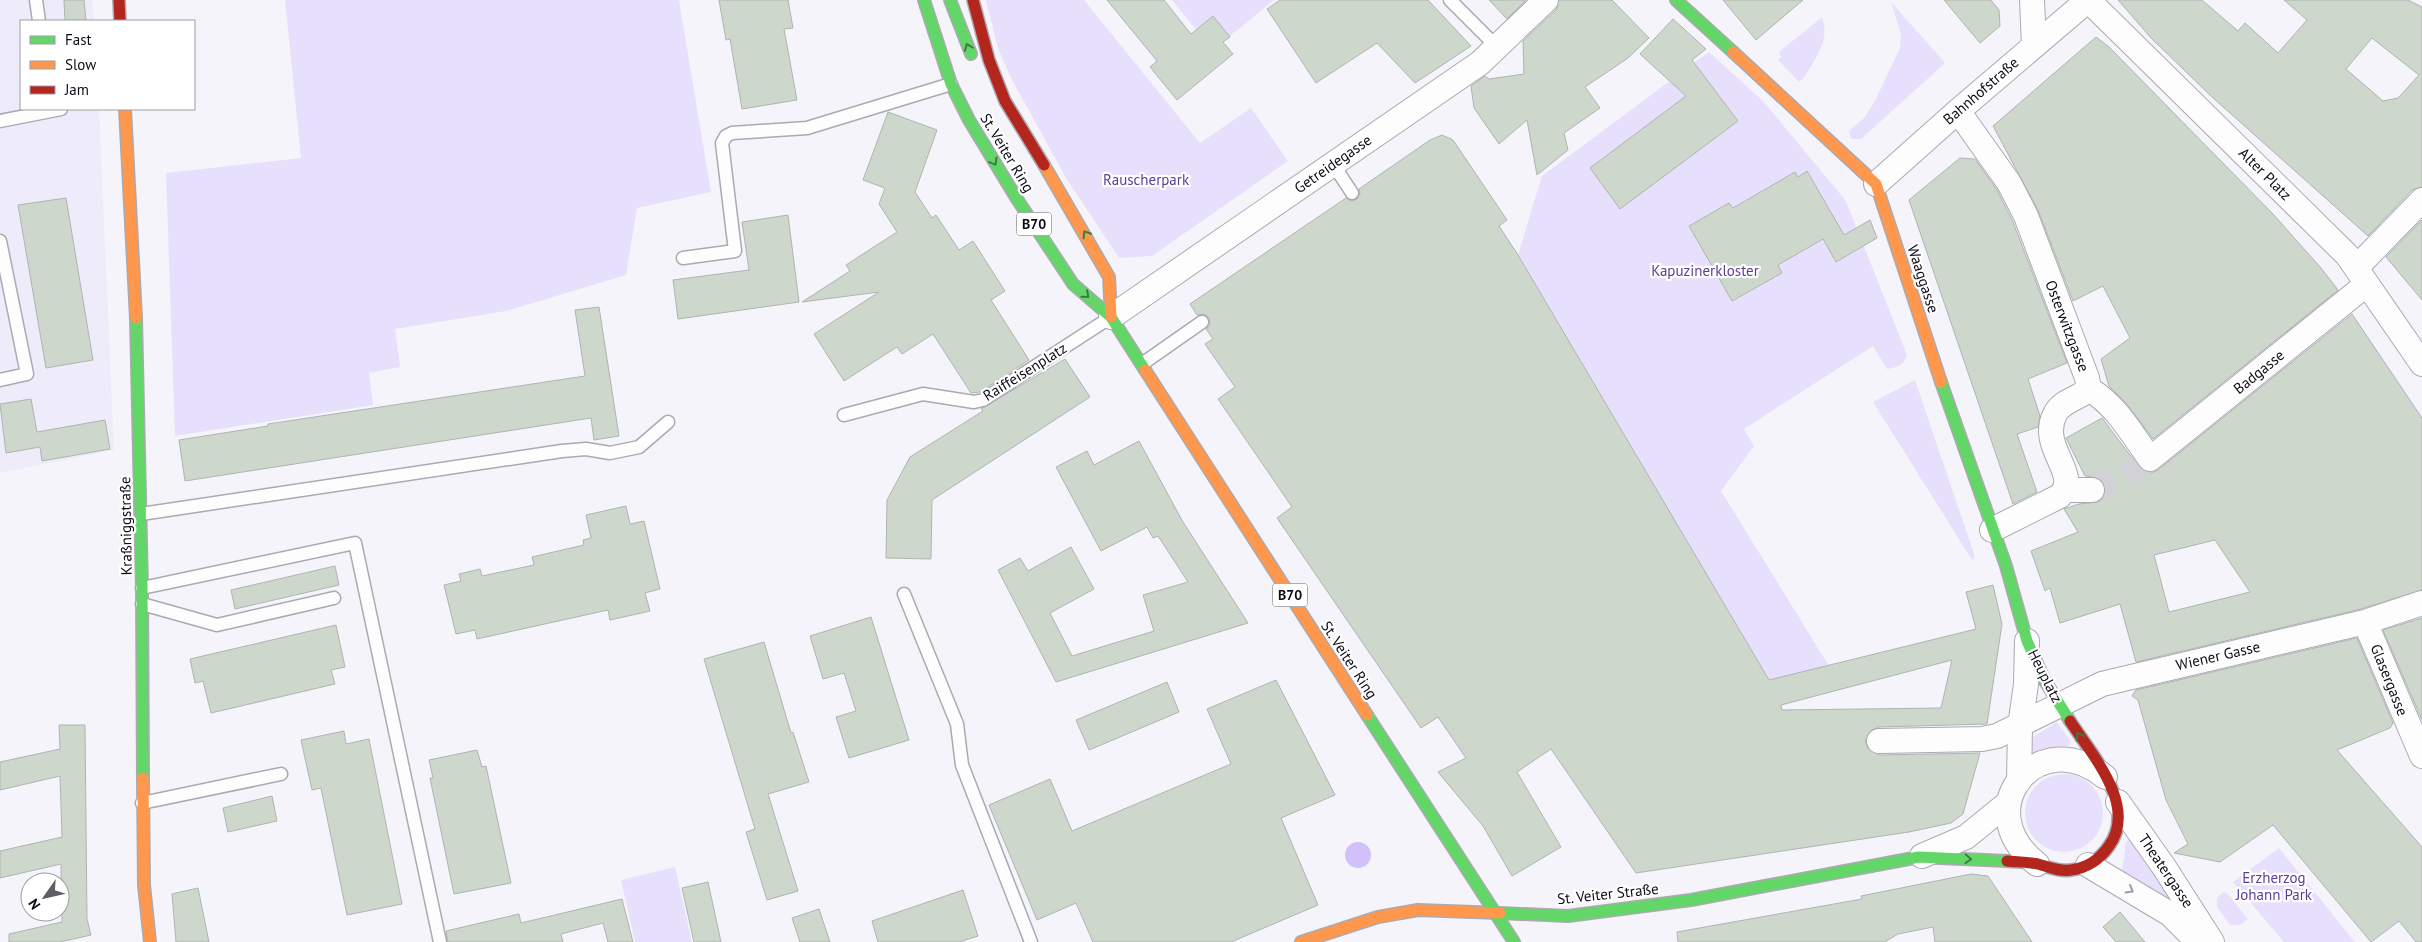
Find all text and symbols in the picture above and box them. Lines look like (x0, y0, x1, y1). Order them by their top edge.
legend (20, 20, 195, 110)
text: Fast (65, 30, 92, 49)
one-way arrow (964, 43, 974, 52)
street label: Bahnhofstraße (1939, 53, 2022, 129)
text: Slow (65, 55, 96, 74)
text: Jam (64, 80, 89, 99)
street label: St. Veiter Ring (976, 110, 1038, 196)
street label: Getreidegasse (1290, 130, 1375, 197)
street label: Alter Platz (2235, 143, 2296, 204)
one-way arrow (988, 157, 998, 166)
park label: Rauscherpark (1103, 170, 1190, 189)
road number: B70 (1016, 212, 1052, 235)
one-way arrow (1082, 231, 1092, 240)
street label: Waaggasse (1904, 242, 1943, 315)
park label: Kapuzinerkloster (1651, 261, 1759, 280)
street label: Osterwitzgasse (2041, 277, 2094, 374)
one-way arrow (1081, 290, 1090, 299)
street label: Raiffeisenplatz (979, 338, 1070, 405)
street label: Badgasse (2229, 345, 2288, 398)
street label: Kraßniggstraße (115, 476, 136, 576)
road number: B70 (1272, 584, 1308, 606)
street label: St. Veiter Ring (1317, 617, 1382, 702)
street label: Wiener Gasse (2174, 637, 2262, 674)
street label: Glasergasse (2366, 641, 2412, 719)
street label: Heuplatz (2024, 646, 2067, 706)
one-way arrow (2076, 732, 2085, 742)
street label: Theatergasse (2135, 830, 2198, 911)
one-way arrow (1964, 853, 1972, 864)
park label: Erzherzog Johann Park (2235, 868, 2313, 904)
north arrow (20, 872, 70, 922)
street label: St. Veiter Straße (1556, 879, 1660, 908)
one-way arrow (2124, 884, 2133, 893)
text: N (24, 895, 44, 913)

